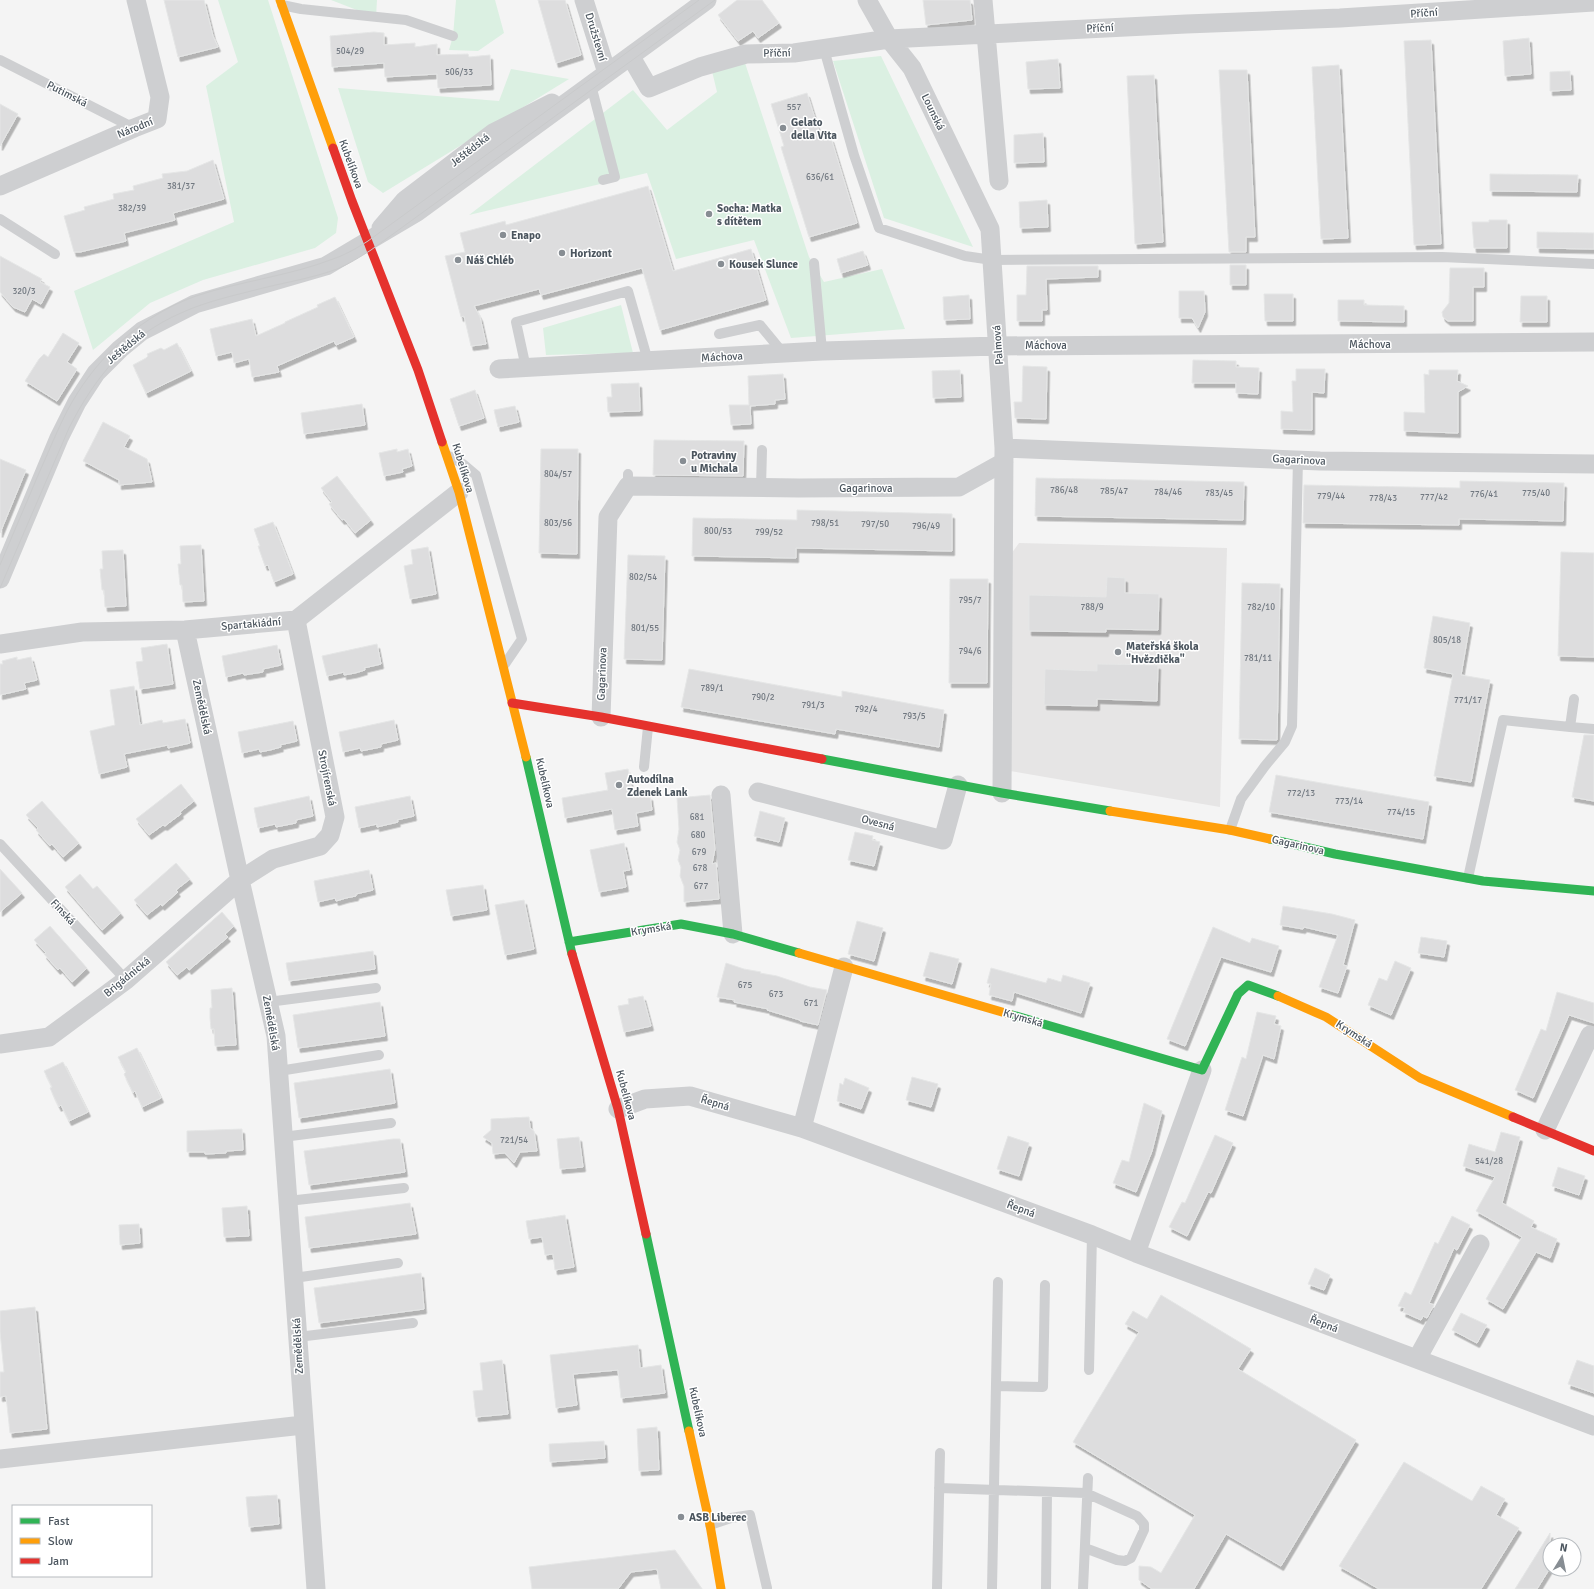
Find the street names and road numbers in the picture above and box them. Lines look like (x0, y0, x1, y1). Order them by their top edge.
street label: Příční (1410, 6, 1438, 20)
street label: Družstevní (582, 11, 610, 63)
street label: Příční (1086, 21, 1114, 35)
street label: Příční (763, 46, 791, 60)
street label: Putimská (45, 78, 90, 110)
street label: Lounská (919, 92, 948, 133)
street label: Národní (115, 115, 155, 141)
street label: Ještědská (448, 130, 493, 169)
street label: Kubelíkova (336, 138, 366, 191)
street label: Palmová (990, 324, 1006, 365)
street label: Ještědská (104, 327, 148, 367)
street label: Máchova (1349, 338, 1391, 351)
street label: Máchova (1025, 339, 1067, 352)
street label: Máchova (701, 349, 744, 365)
street label: Kubelíkova (449, 442, 477, 495)
street label: Gagarinova (1272, 452, 1326, 468)
street label: Gagarinova (839, 482, 893, 495)
street label: Spartakiádní (221, 615, 281, 633)
street label: Gagarinova (595, 647, 609, 701)
street label: Zemědělská (190, 678, 214, 736)
street label: Strojírenská (315, 749, 339, 808)
street label: Kubelíkova (533, 757, 557, 810)
street label: Ovesná (860, 812, 896, 834)
street label: Gagarinova (1271, 833, 1326, 857)
street label: Finská (48, 896, 78, 928)
street label: Krymská (630, 919, 673, 939)
street label: Brigádnická (101, 954, 153, 1000)
street label: Zemědělská (260, 994, 282, 1052)
street label: Krymská (1002, 1006, 1045, 1030)
street label: Krymská (1333, 1017, 1375, 1051)
street label: Kubelíkova (613, 1069, 639, 1122)
street label: Řepná (699, 1092, 732, 1113)
street label: Řepná (1005, 1197, 1038, 1220)
street label: Řepná (1308, 1312, 1341, 1335)
street label: Zemědělská (290, 1317, 306, 1374)
street label: Kubelíkova (686, 1386, 710, 1439)

